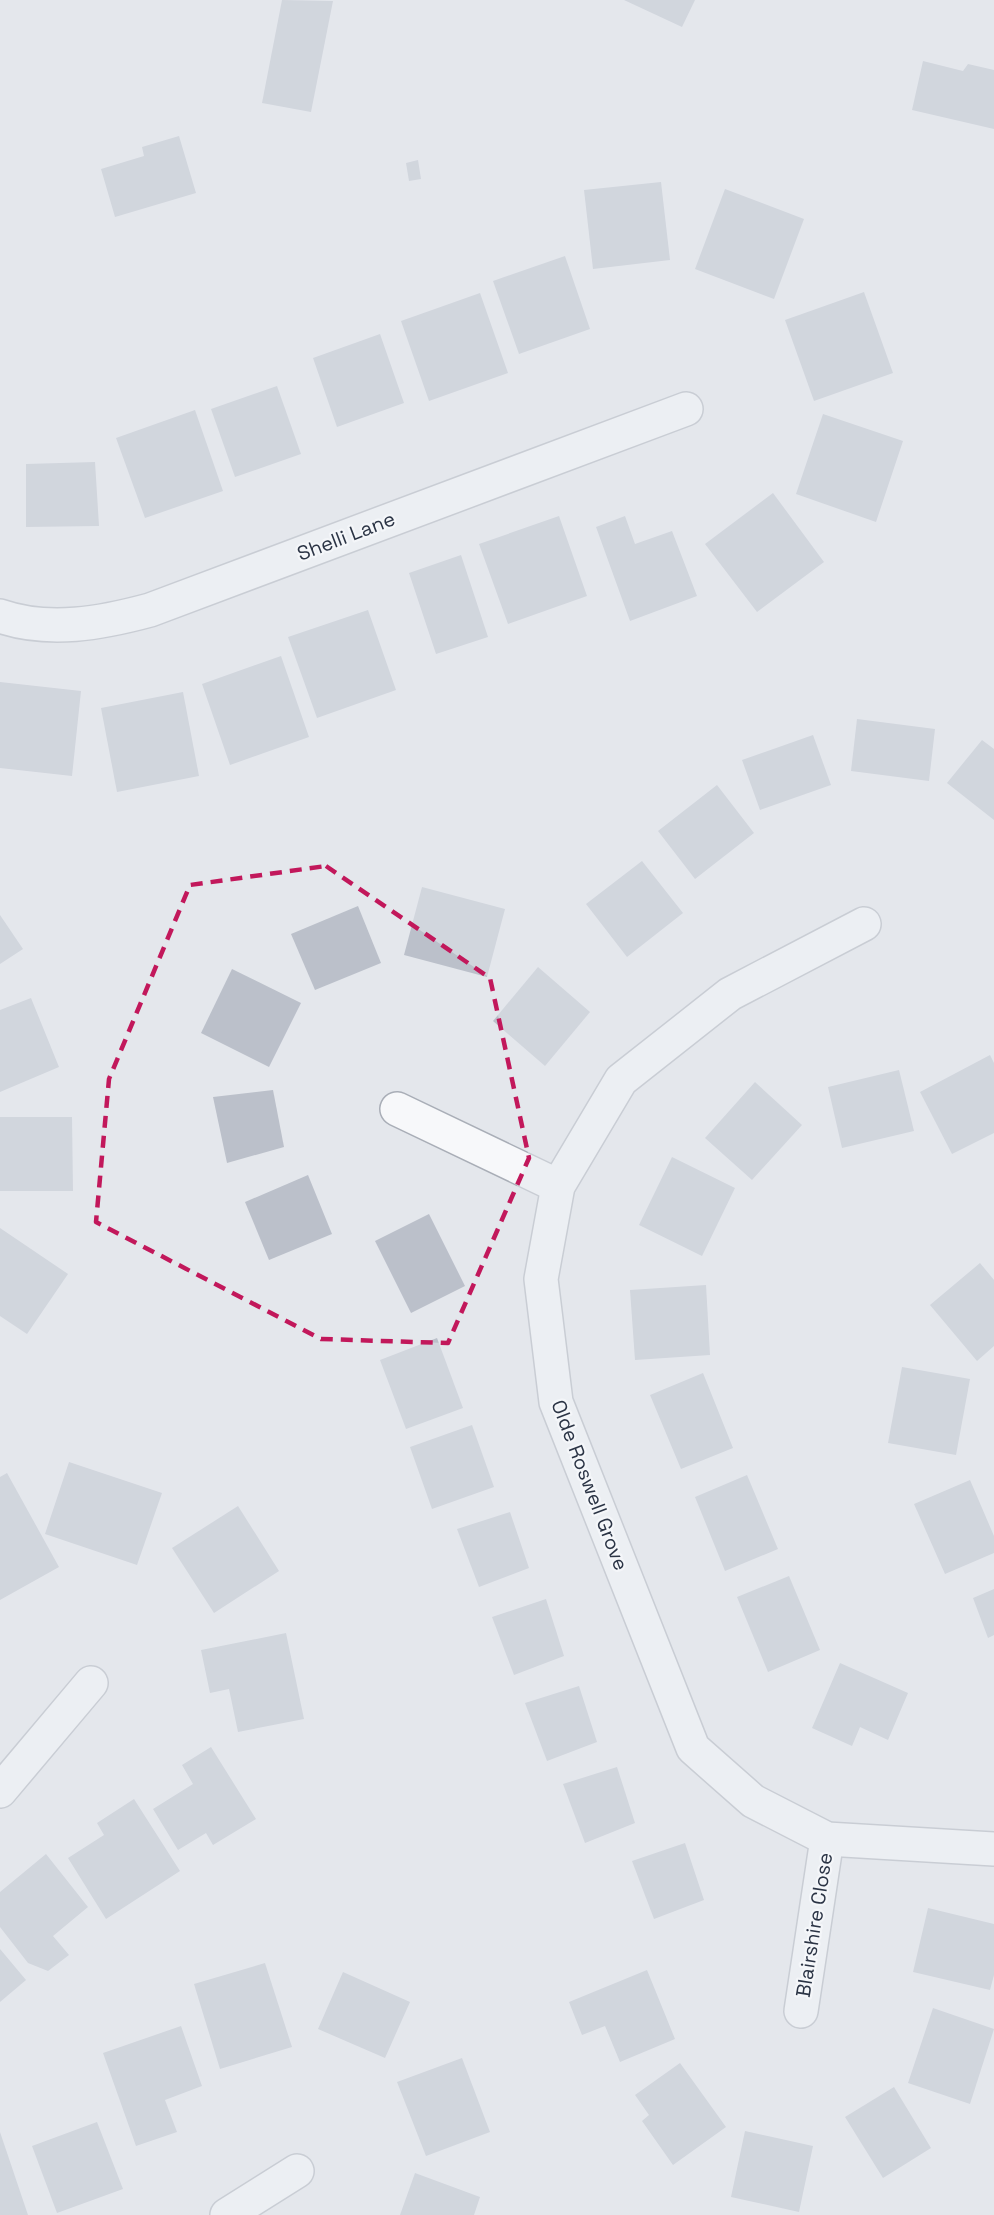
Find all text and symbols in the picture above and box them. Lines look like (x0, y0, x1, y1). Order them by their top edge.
street label: Shelli Lane (293, 505, 399, 567)
street label: Olde Roswell Grove (545, 1396, 635, 1574)
street label: Blairshire Close (790, 1851, 838, 1999)

